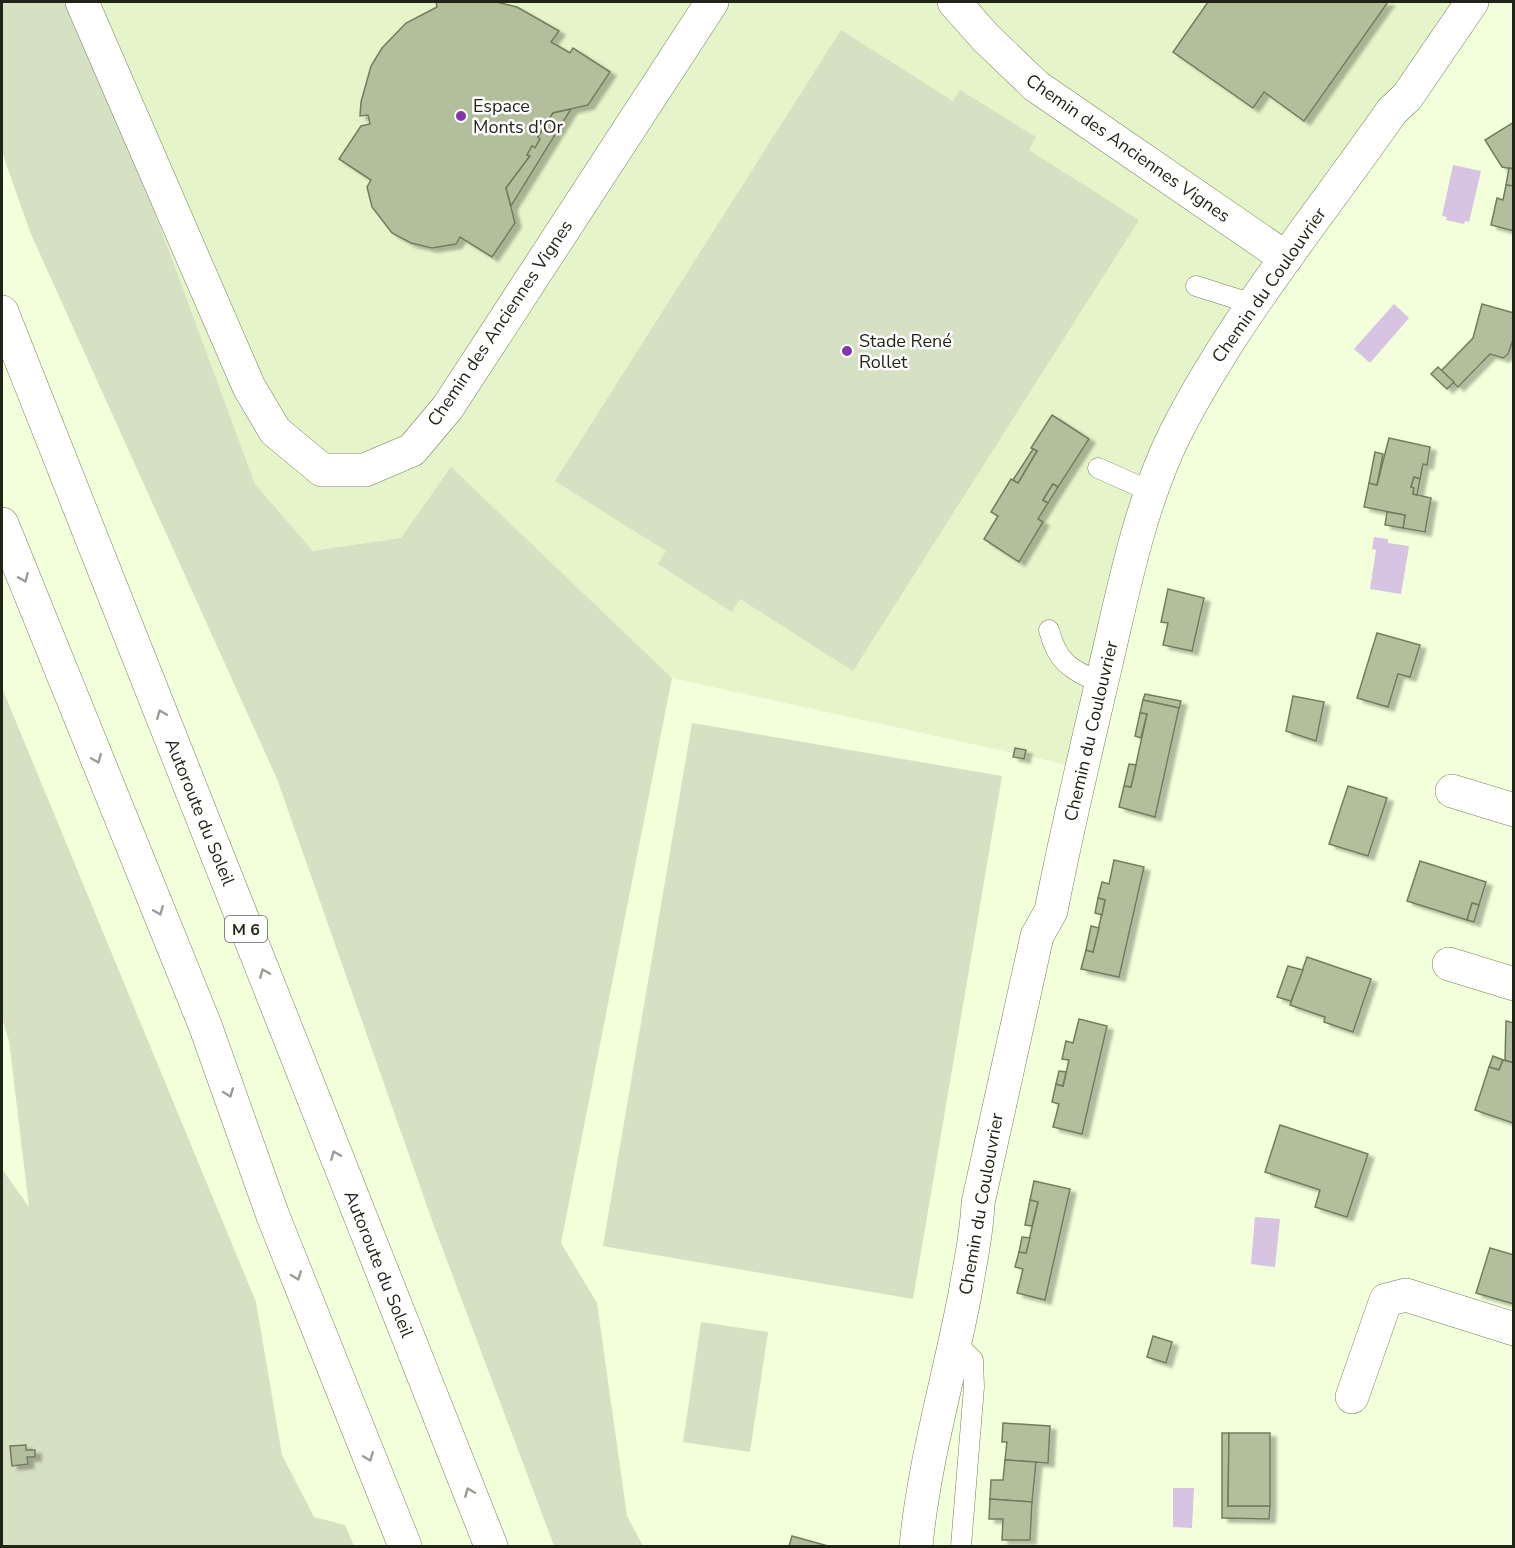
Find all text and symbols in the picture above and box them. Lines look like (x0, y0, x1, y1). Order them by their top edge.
street label: Chemin des Anciennes Vignes (1021, 68, 1235, 228)
place label: Espace Monts d'Or (473, 94, 563, 139)
marker: Espace Monts d'Or (454, 109, 468, 123)
street label: Chemin du Coulouvrier (1206, 202, 1332, 367)
street label: Chemin des Anciennes Vignes (422, 215, 578, 431)
place label: Stade René Rollet (859, 329, 952, 374)
marker: Stade René Rollet (840, 344, 854, 358)
one-way arrow (17, 572, 29, 583)
street label: Chemin du Coulouvrier (1059, 638, 1124, 824)
one-way arrow (156, 709, 168, 720)
street label: Autoroute du Soleil (159, 735, 241, 890)
one-way arrow (90, 753, 102, 764)
one-way arrow (152, 905, 164, 916)
road number: M 6 (225, 916, 267, 942)
one-way arrow (258, 969, 271, 979)
one-way arrow (222, 1087, 235, 1098)
street label: Chemin du Coulouvrier (953, 1111, 1009, 1297)
one-way arrow (330, 1150, 343, 1160)
street label: Autoroute du Soleil (338, 1187, 420, 1342)
one-way arrow (290, 1269, 302, 1280)
one-way arrow (362, 1451, 374, 1462)
one-way arrow (464, 1487, 476, 1498)

